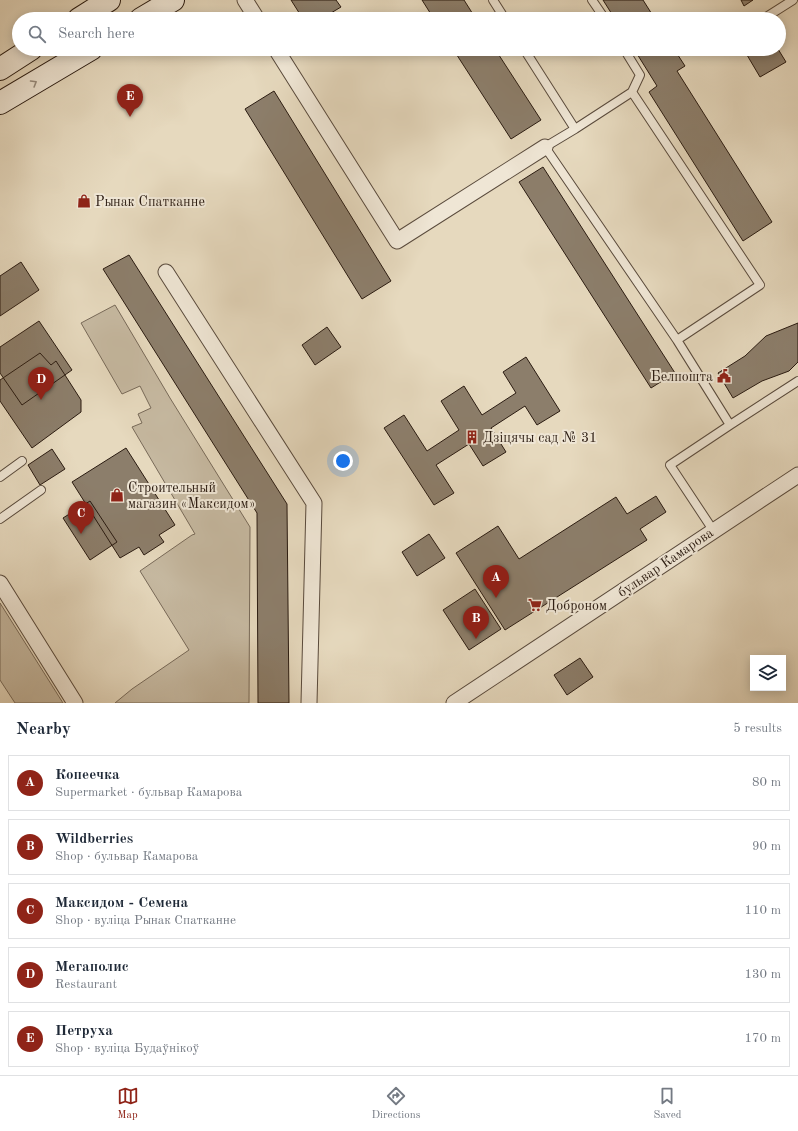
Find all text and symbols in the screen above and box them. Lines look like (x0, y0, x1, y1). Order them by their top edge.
search box (12, 12, 786, 56)
icon: search (26, 23, 48, 45)
text: Search here (58, 27, 135, 42)
one-way arrow (30, 80, 37, 87)
pin: E (117, 84, 143, 117)
shop icon: Рынак Спатканне (76, 193, 92, 209)
place label: Рынак Спатканне (95, 195, 205, 209)
pin: D (28, 367, 54, 400)
public building icon: Белпошта (716, 368, 732, 384)
place label: Белпошта (651, 370, 713, 384)
building icon: Дзіцячы сад № 31 (464, 429, 480, 445)
place label: Дзіцячы сад № 31 (483, 431, 597, 445)
your location (333, 451, 353, 471)
place label: Строительный магазин «Максидом» (128, 481, 255, 511)
shop icon: Строительный магазин «Максидом» (109, 487, 125, 503)
pin: C (68, 501, 94, 534)
street label: бульвар Камарова (615, 526, 716, 600)
pin: A (483, 565, 509, 598)
supermarket icon: Доброном (527, 597, 543, 613)
place label: Доброном (546, 599, 607, 613)
pin: B (463, 606, 489, 639)
map controls (750, 655, 786, 691)
button: layers (750, 655, 786, 691)
text: Nearby (16, 721, 71, 738)
text: 5 results (733, 722, 782, 735)
text: Копеечка (55, 768, 120, 783)
text: A (25, 776, 35, 789)
text: 80 m (752, 776, 781, 789)
text: Supermarket · бульвар Камарова (55, 786, 242, 799)
text: Wildberries (55, 832, 133, 847)
text: B (25, 840, 35, 853)
text: 90 m (752, 840, 781, 853)
text: Shop · бульвар Камарова (55, 850, 198, 863)
text: Максидом - Семена (55, 896, 188, 911)
text: C (26, 904, 34, 917)
text: 110 m (744, 904, 781, 917)
text: Shop · вуліца Рынак Спатканне (55, 914, 236, 927)
text: Мегаполис (55, 960, 129, 975)
text: D (25, 968, 35, 981)
text: 130 m (744, 968, 781, 981)
text: Restaurant (55, 978, 117, 991)
text: Петруха (55, 1024, 113, 1039)
text: E (26, 1032, 34, 1045)
text: 170 m (744, 1032, 781, 1045)
text: Shop · вуліца Будаўнікоў (55, 1042, 199, 1055)
tab: Map (117, 1085, 139, 1123)
tab: Directions (372, 1085, 420, 1123)
tab: Saved (653, 1085, 681, 1123)

